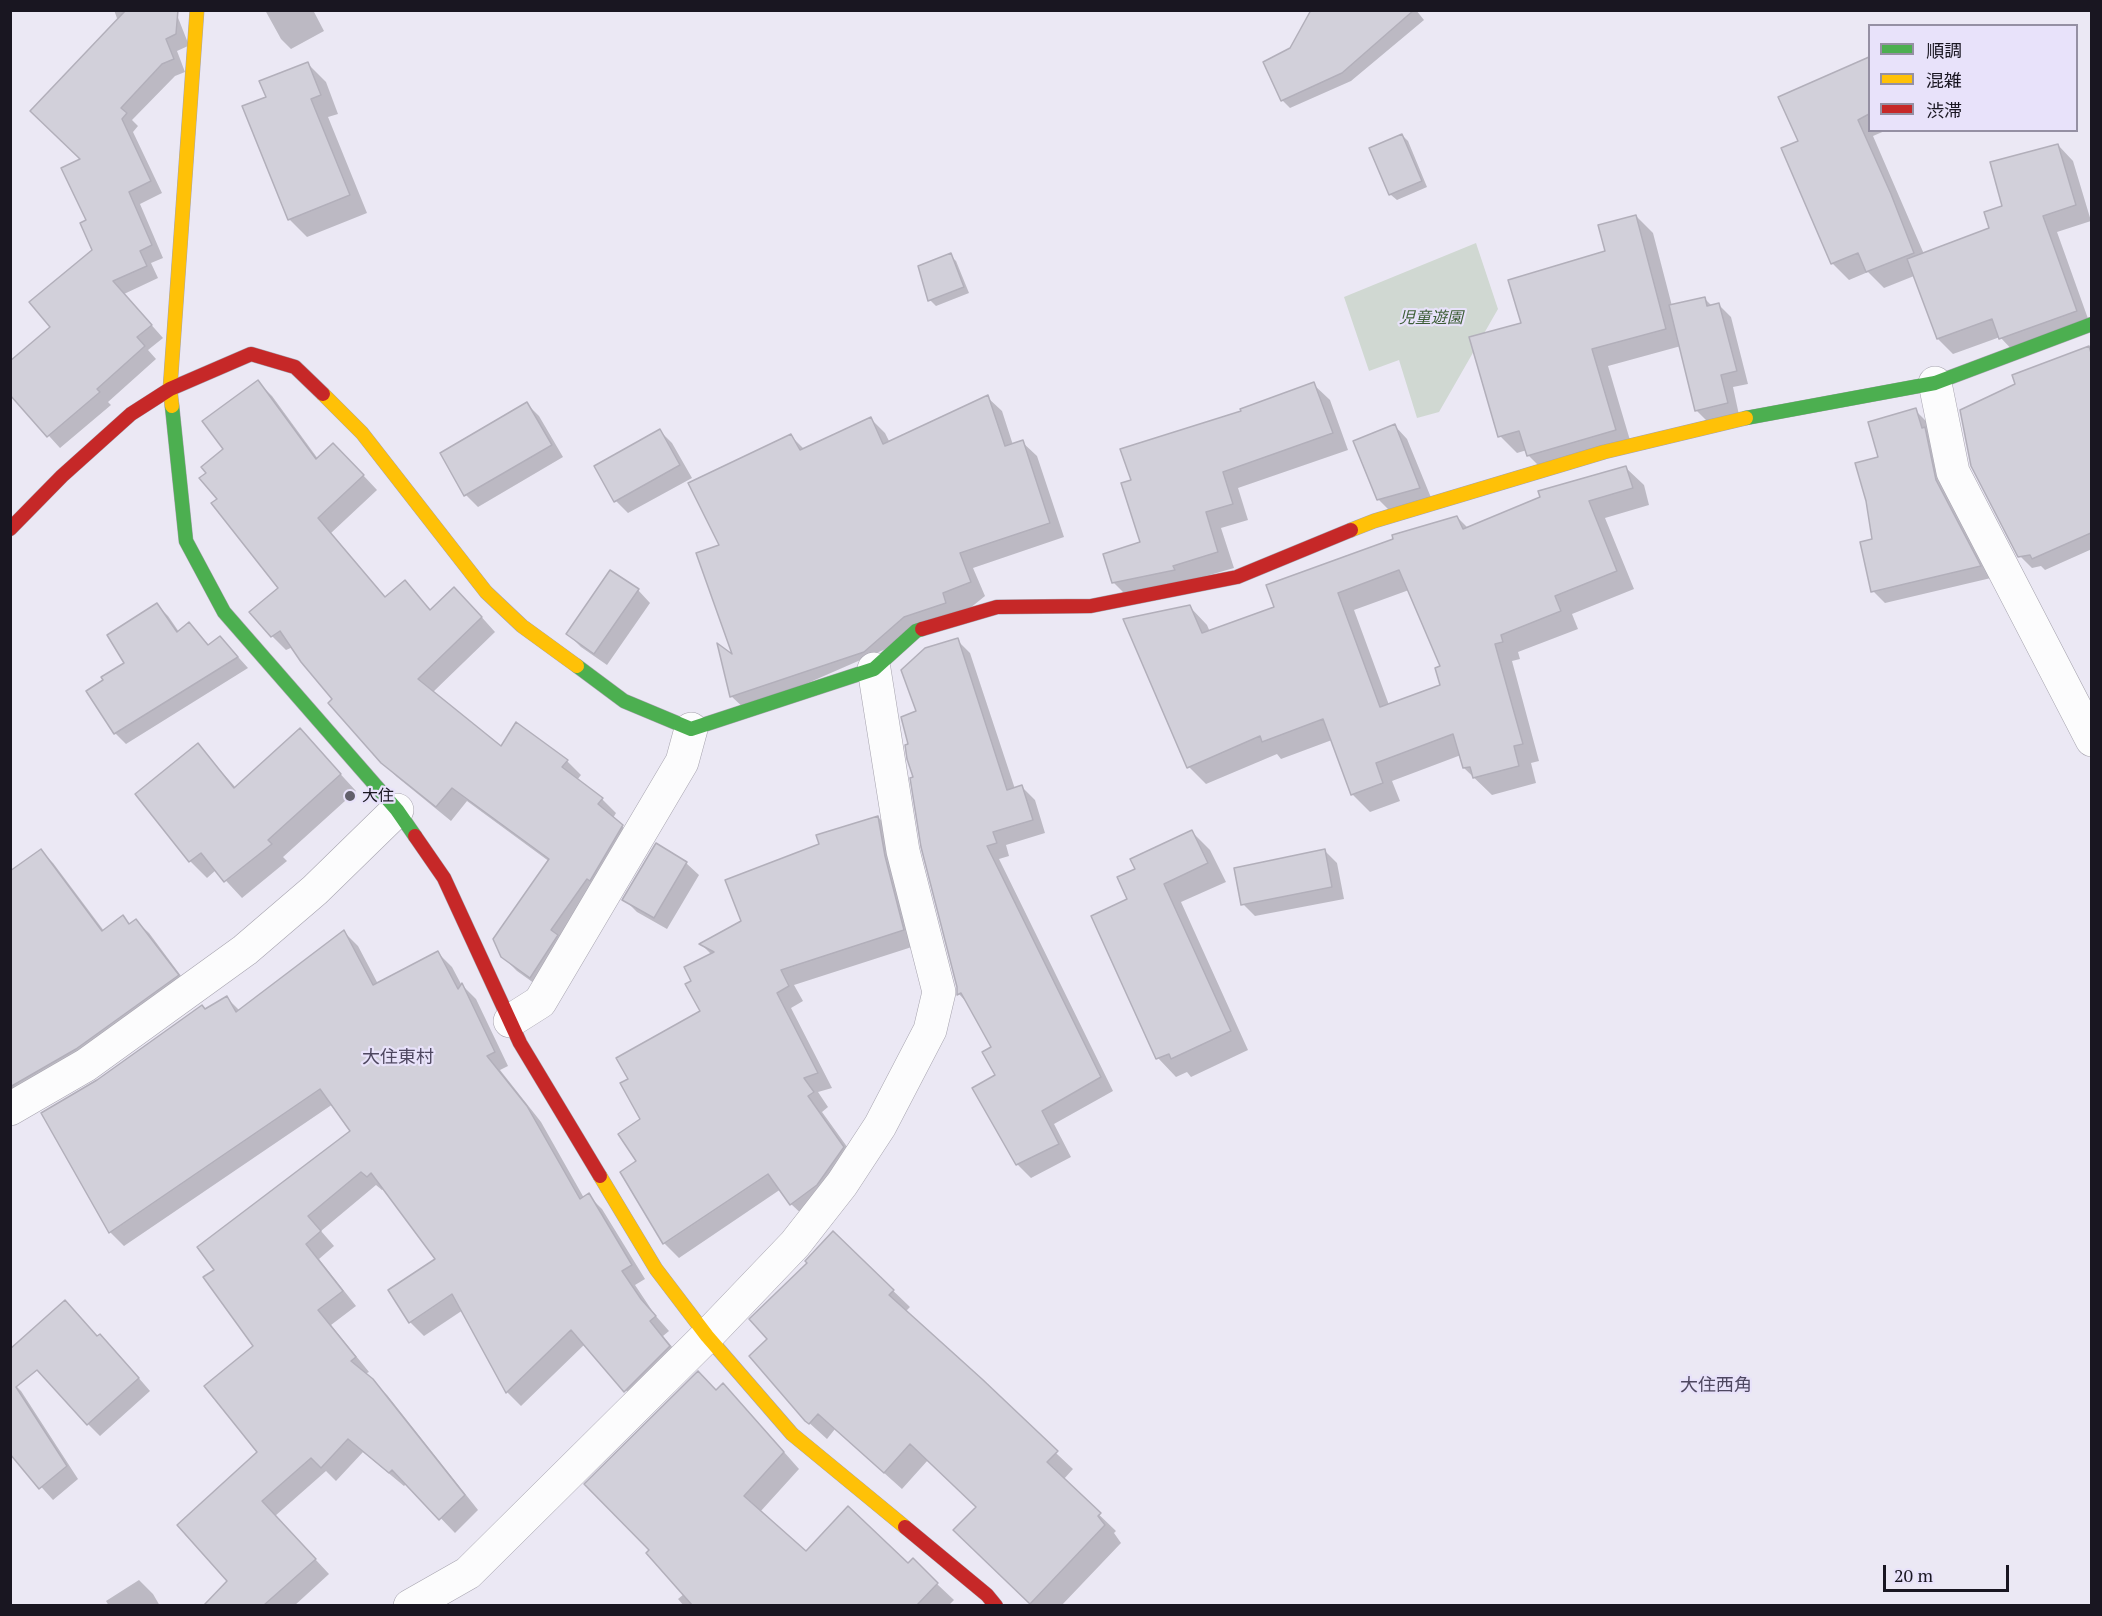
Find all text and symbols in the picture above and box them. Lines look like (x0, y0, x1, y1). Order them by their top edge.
legend (1868, 24, 2078, 132)
text: 順調 (1926, 38, 1962, 62)
text: 混雑 (1926, 68, 1962, 92)
text: 渋滞 (1926, 98, 1962, 122)
park label: 児童遊園 (1399, 308, 1463, 328)
place label: 大住 (362, 786, 394, 806)
marker: 大住 (343, 789, 357, 803)
district label: 大住東村 (362, 1047, 434, 1069)
district label: 大住西角 (1680, 1375, 1752, 1397)
scale bar (1886, 1553, 2012, 1591)
text: 20 m (1894, 1563, 1933, 1587)

